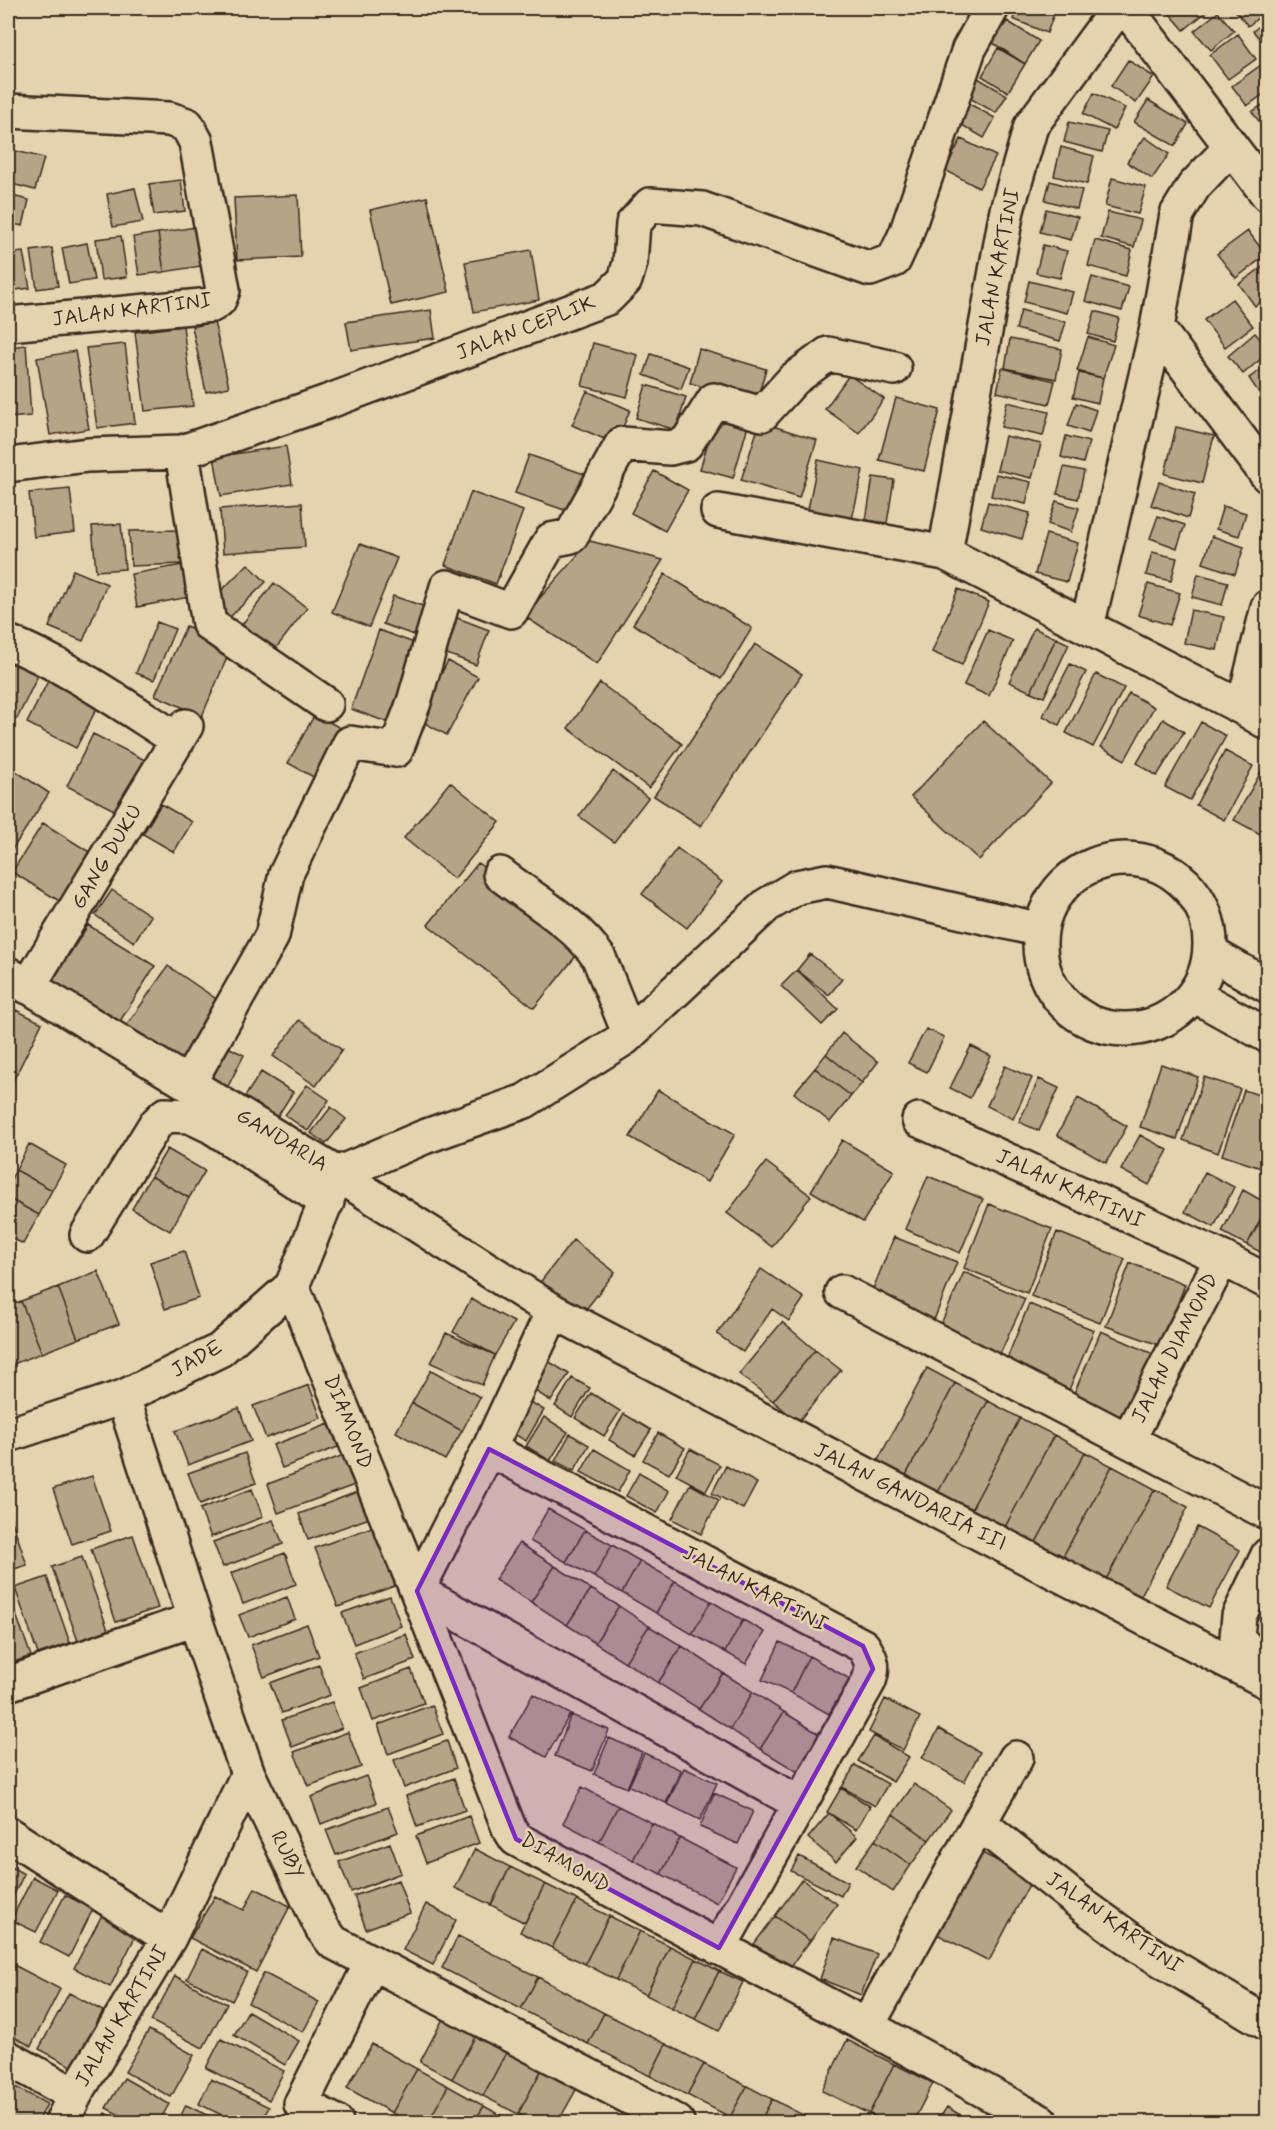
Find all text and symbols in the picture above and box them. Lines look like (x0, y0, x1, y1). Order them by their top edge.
street label: JALAN KARTINI (969, 185, 1027, 349)
street label: JALAN KARTINI (51, 286, 213, 334)
street label: JALAN CEPLIK (452, 289, 600, 367)
street label: GANG DUKU (65, 799, 149, 915)
street label: GANDARIA (231, 1102, 333, 1178)
street label: JALAN KARTINI (991, 1142, 1149, 1236)
street label: JALAN DIAMOND (1125, 1268, 1225, 1428)
street label: JADE (166, 1334, 228, 1384)
street label: DIAMOND (316, 1371, 380, 1473)
street label: JALAN GANDARIA III (809, 1436, 1011, 1558)
street label: JALAN KARTINI (677, 1539, 833, 1639)
street label: RUBY (263, 1826, 311, 1884)
street label: DIAMOND (515, 1826, 615, 1900)
street label: JALAN KARTINI (1040, 1865, 1188, 1981)
street label: JALAN KARTINI (69, 1940, 175, 2092)

